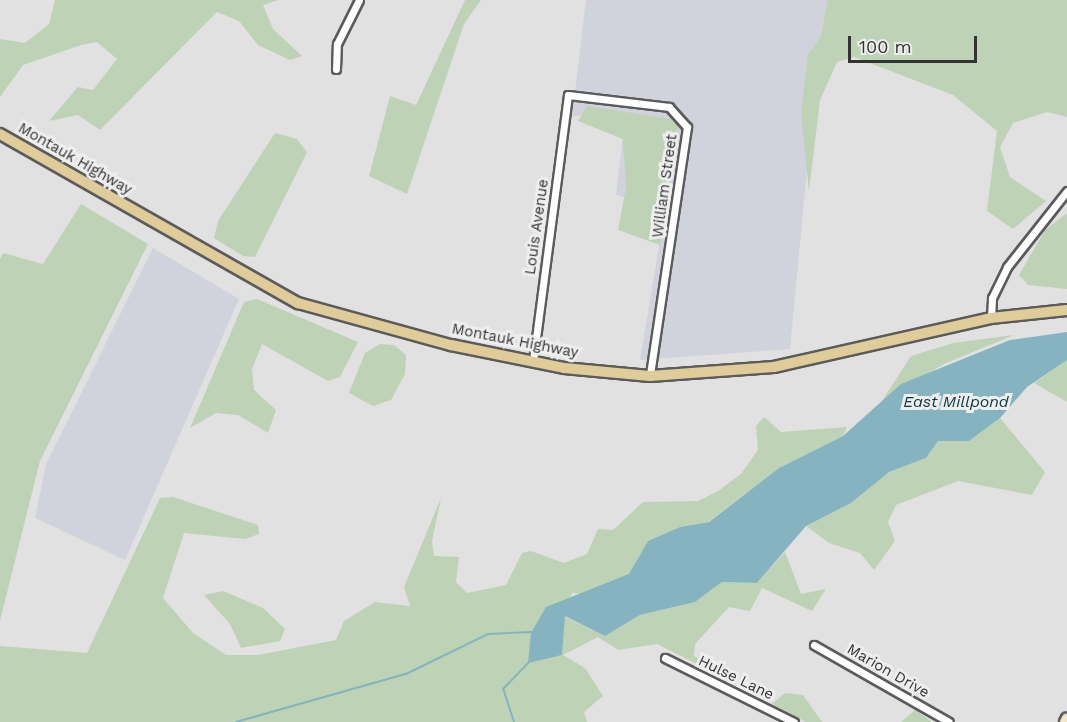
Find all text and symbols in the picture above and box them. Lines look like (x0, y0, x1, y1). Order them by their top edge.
scale bar (851, 24, 980, 62)
text: 100 m (859, 36, 912, 57)
street label: Montauk Highway (15, 119, 135, 199)
street label: William Street (649, 133, 681, 239)
street label: Louis Avenue (521, 178, 553, 276)
street label: Montauk Highway (450, 320, 580, 362)
water label: East Millpond (903, 392, 1009, 412)
street label: Marion Drive (844, 640, 932, 702)
street label: Hulse Lane (695, 652, 777, 704)

